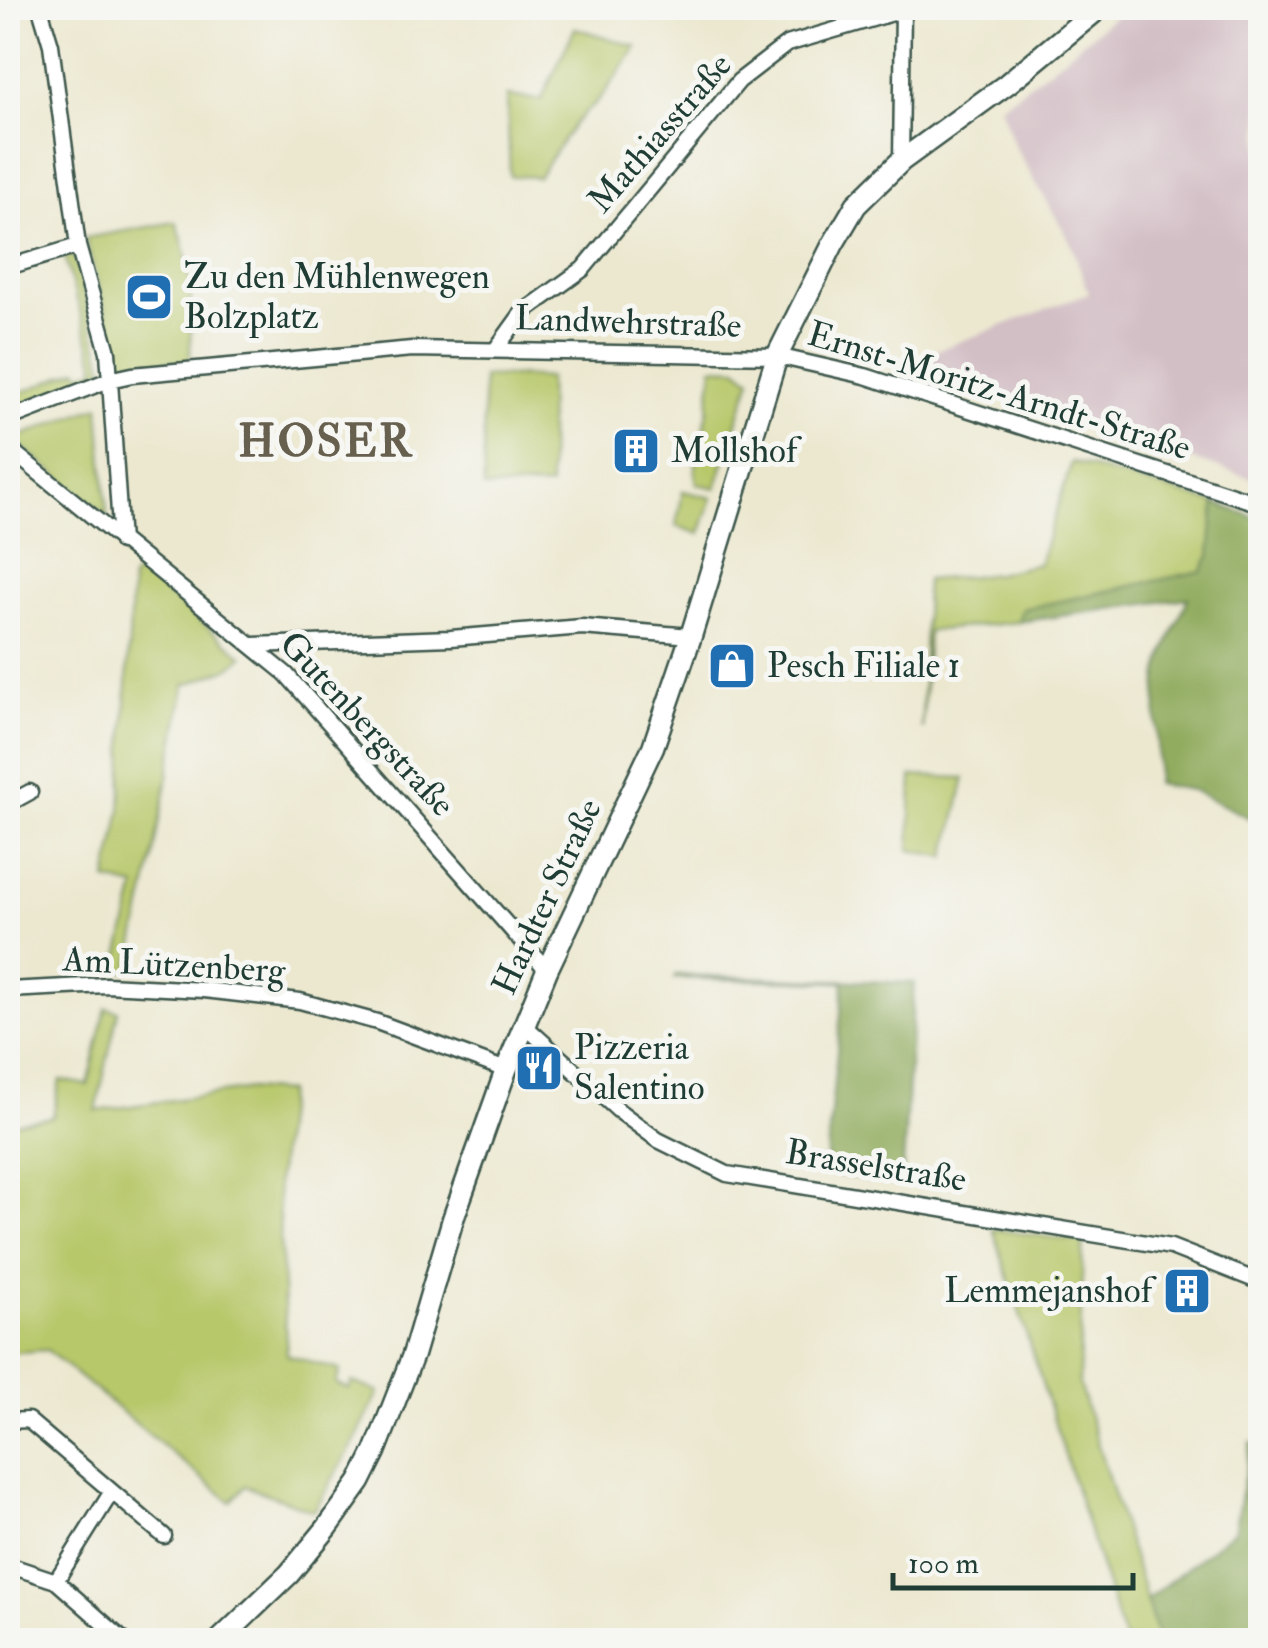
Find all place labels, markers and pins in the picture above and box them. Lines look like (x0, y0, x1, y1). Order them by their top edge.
place label: Zu den Mühlenwegen Bolzplatz (184, 255, 490, 339)
sports icon: Zu den Mühlenwegen Bolzplatz (123, 271, 175, 323)
building icon: Mollshof (610, 425, 662, 477)
place label: Mollshof (671, 429, 802, 473)
shop icon: Pesch Filiale 1 (706, 640, 758, 692)
place label: Pesch Filiale 1 (767, 644, 960, 688)
place label: Pizzeria Salentino (574, 1026, 705, 1110)
restaurant icon: Pizzeria Salentino (513, 1042, 565, 1094)
building icon: Lemmejanshof (1161, 1265, 1213, 1317)
place label: Lemmejanshof (944, 1269, 1157, 1313)

